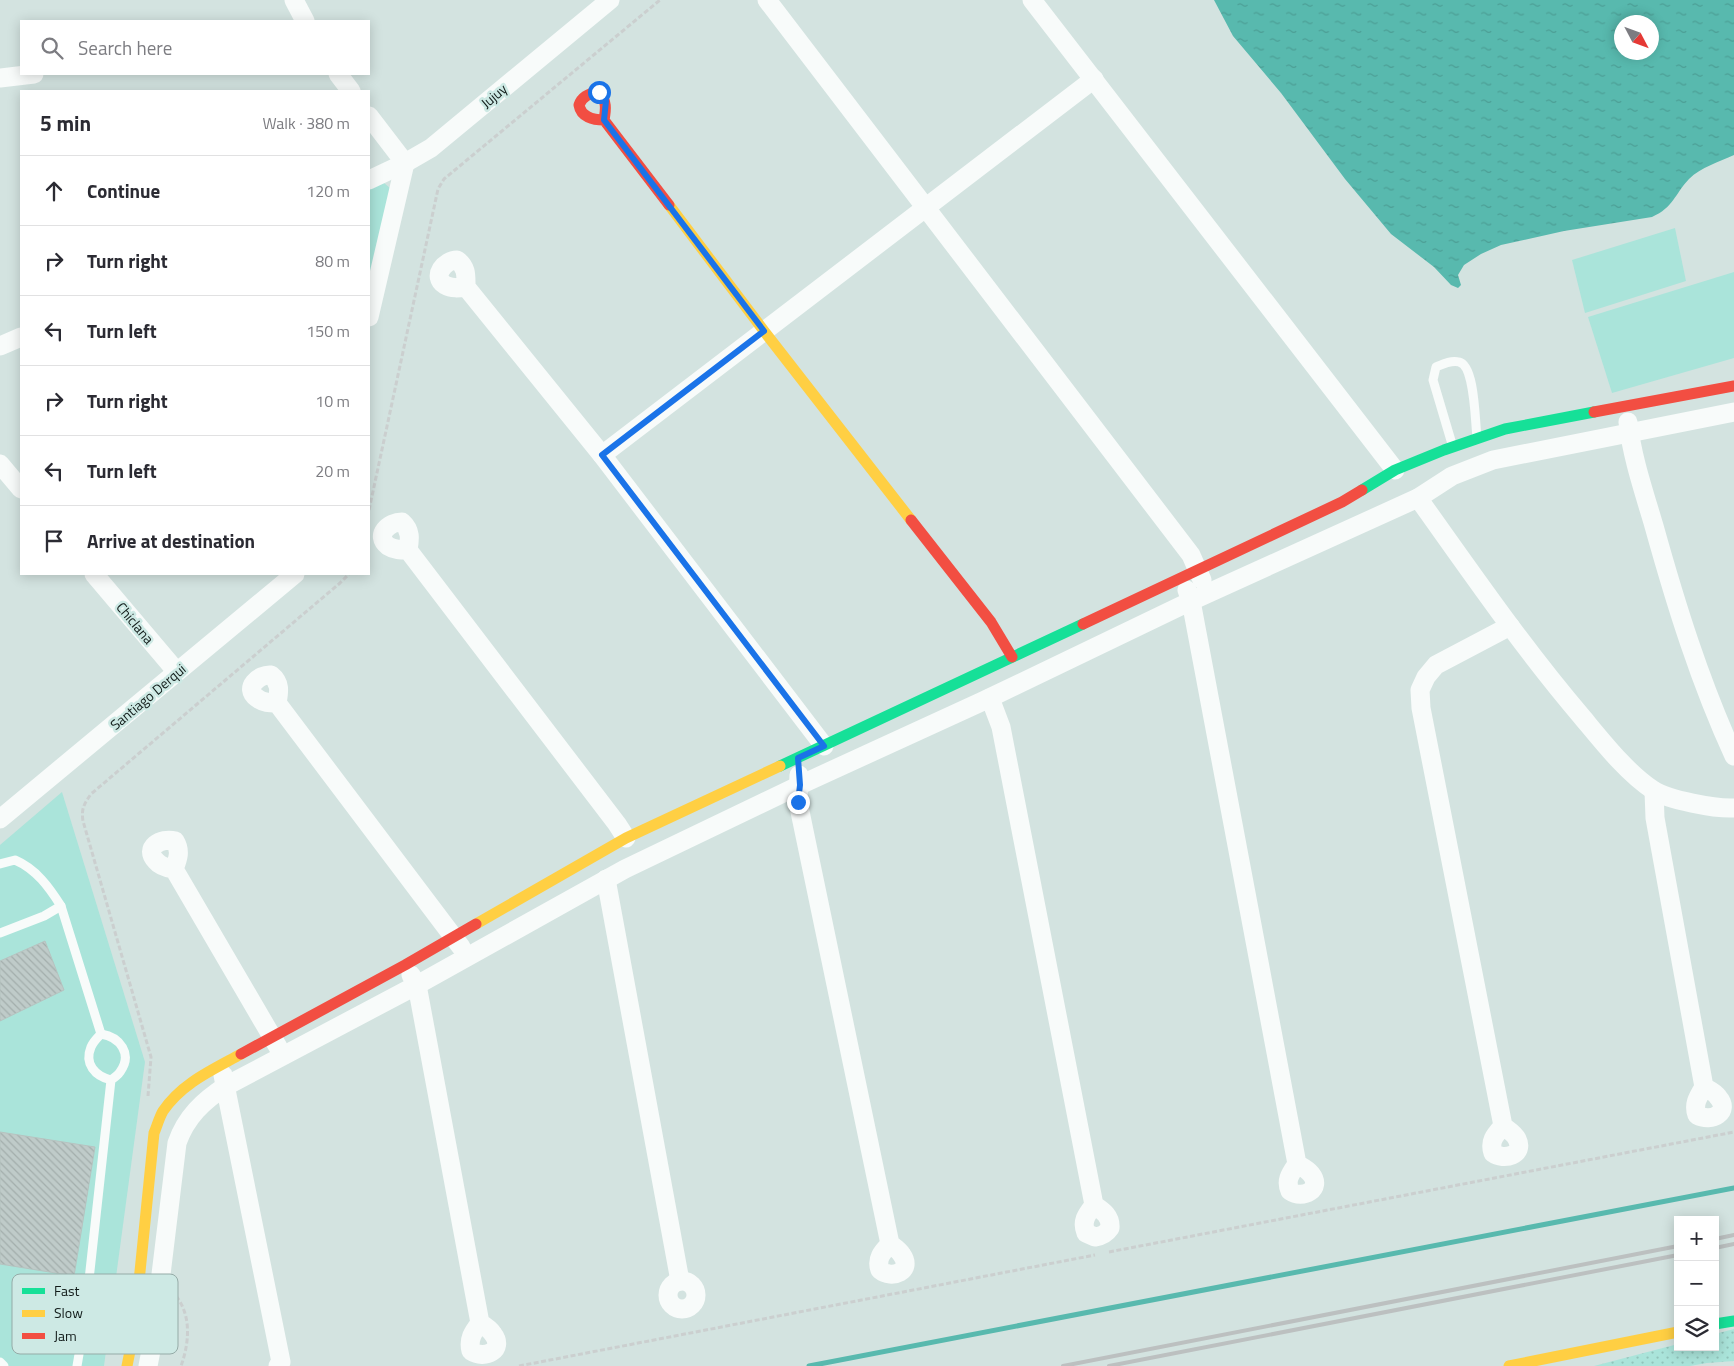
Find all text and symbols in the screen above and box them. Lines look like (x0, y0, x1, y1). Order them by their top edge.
north arrow (1614, 15, 1659, 60)
search box (20, 20, 370, 75)
text: Search here (78, 33, 172, 62)
icon: search (38, 34, 66, 62)
street label: Jujuy (476, 78, 512, 113)
route start (588, 81, 611, 104)
text: 5 min (40, 107, 91, 139)
text: Walk · 380 m (262, 111, 350, 135)
text: Continue (87, 176, 160, 205)
icon: ahead (40, 177, 68, 205)
text: 120 m (306, 179, 350, 203)
text: Turn right (87, 246, 168, 275)
icon: right (40, 247, 68, 275)
text: 80 m (315, 249, 350, 273)
text: Turn left (87, 316, 157, 345)
icon: left (40, 317, 68, 345)
text: 150 m (306, 319, 350, 343)
text: Turn right (87, 386, 168, 415)
icon: right (40, 387, 68, 415)
text: 10 m (315, 389, 350, 413)
text: Turn left (87, 456, 157, 485)
icon: left (40, 457, 68, 485)
text: 20 m (315, 459, 350, 483)
text: Arrive at destination (87, 526, 255, 555)
icon: arrive (40, 527, 68, 555)
street label: Chiclana (112, 597, 159, 648)
street label: Santiago Derqui (105, 659, 190, 735)
route end (787, 791, 810, 814)
map controls (1674, 1216, 1719, 1351)
button: + (1674, 1216, 1719, 1261)
button: − (1674, 1261, 1719, 1306)
legend (12, 1274, 178, 1354)
text: Fast (54, 1280, 79, 1301)
text: Slow (54, 1302, 83, 1323)
button: layers (1674, 1306, 1719, 1351)
text: Jam (54, 1325, 77, 1346)

